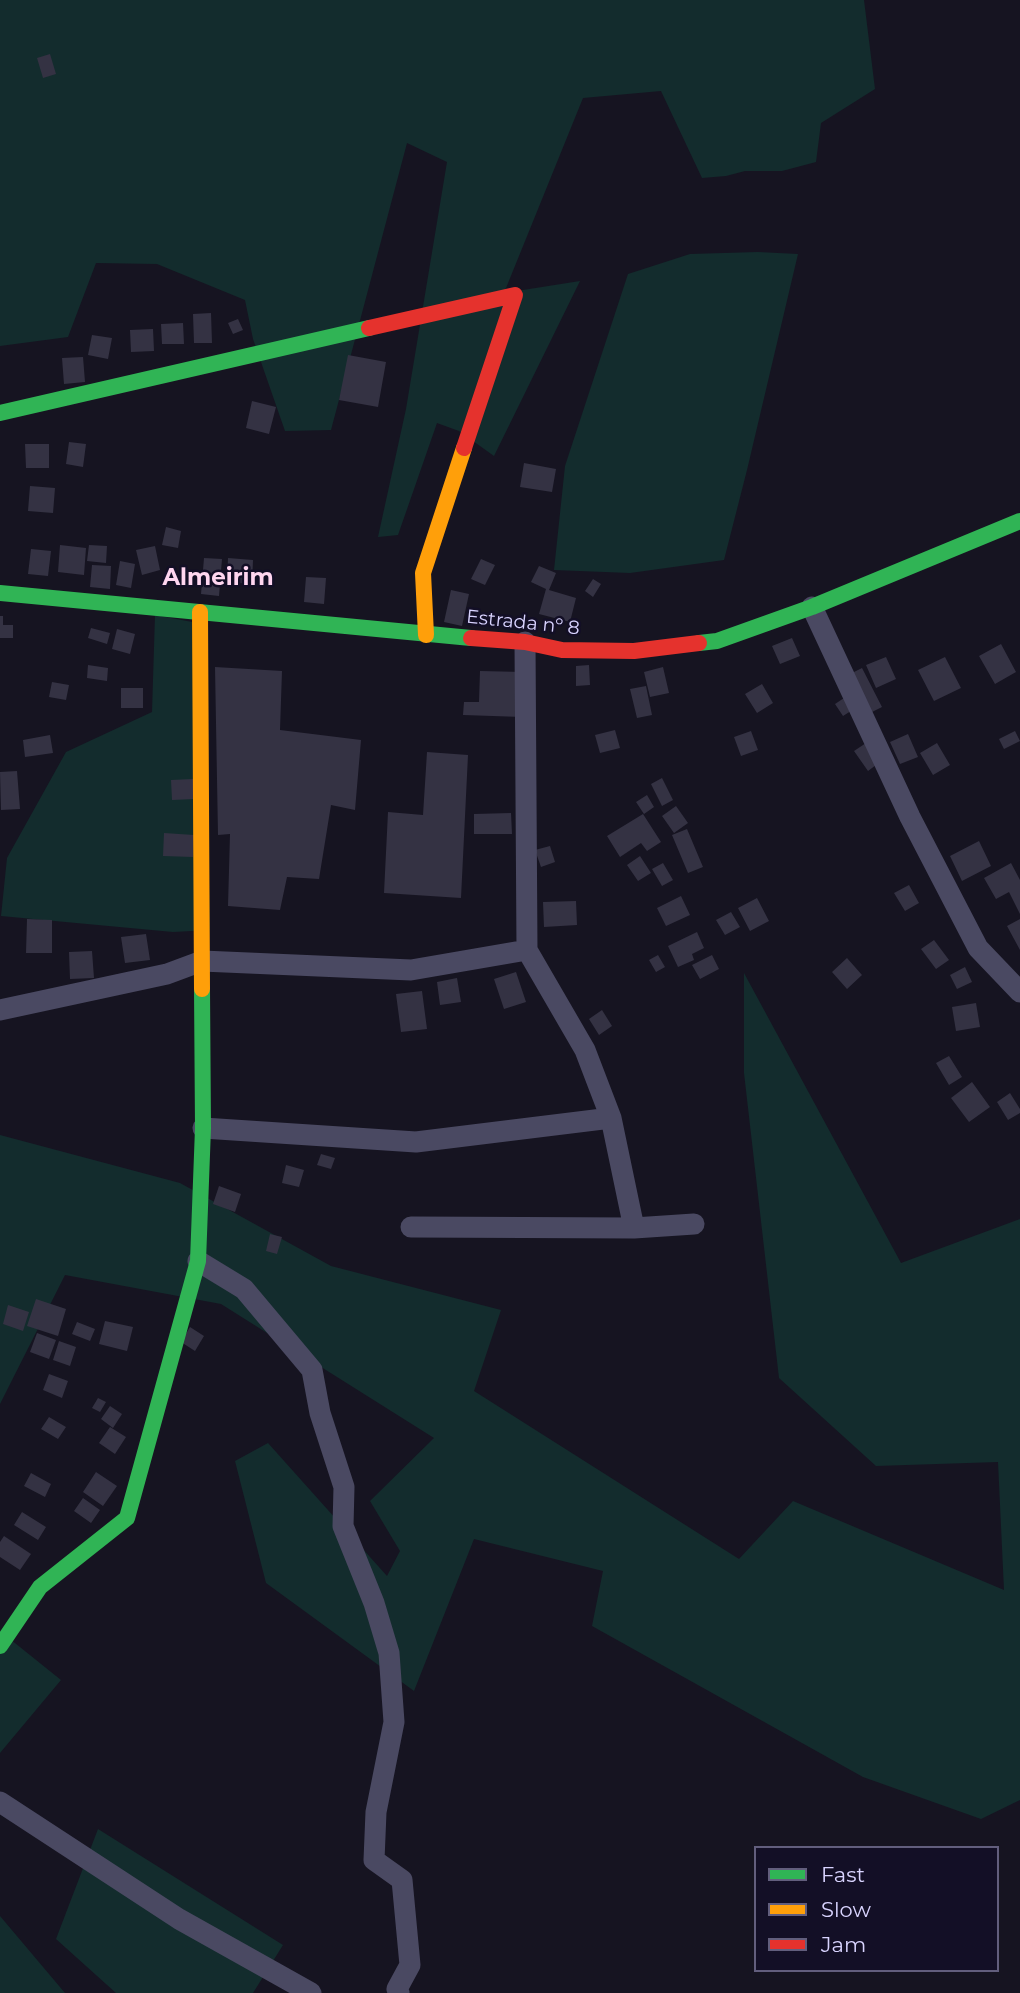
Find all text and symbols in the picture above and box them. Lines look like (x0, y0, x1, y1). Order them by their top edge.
district label: Almeirim (162, 564, 274, 592)
street label: Estrada nº 8 (465, 606, 581, 640)
legend (754, 1846, 999, 1972)
text: Fast (821, 1862, 865, 1887)
text: Slow (821, 1897, 871, 1922)
text: Jam (821, 1932, 866, 1957)

